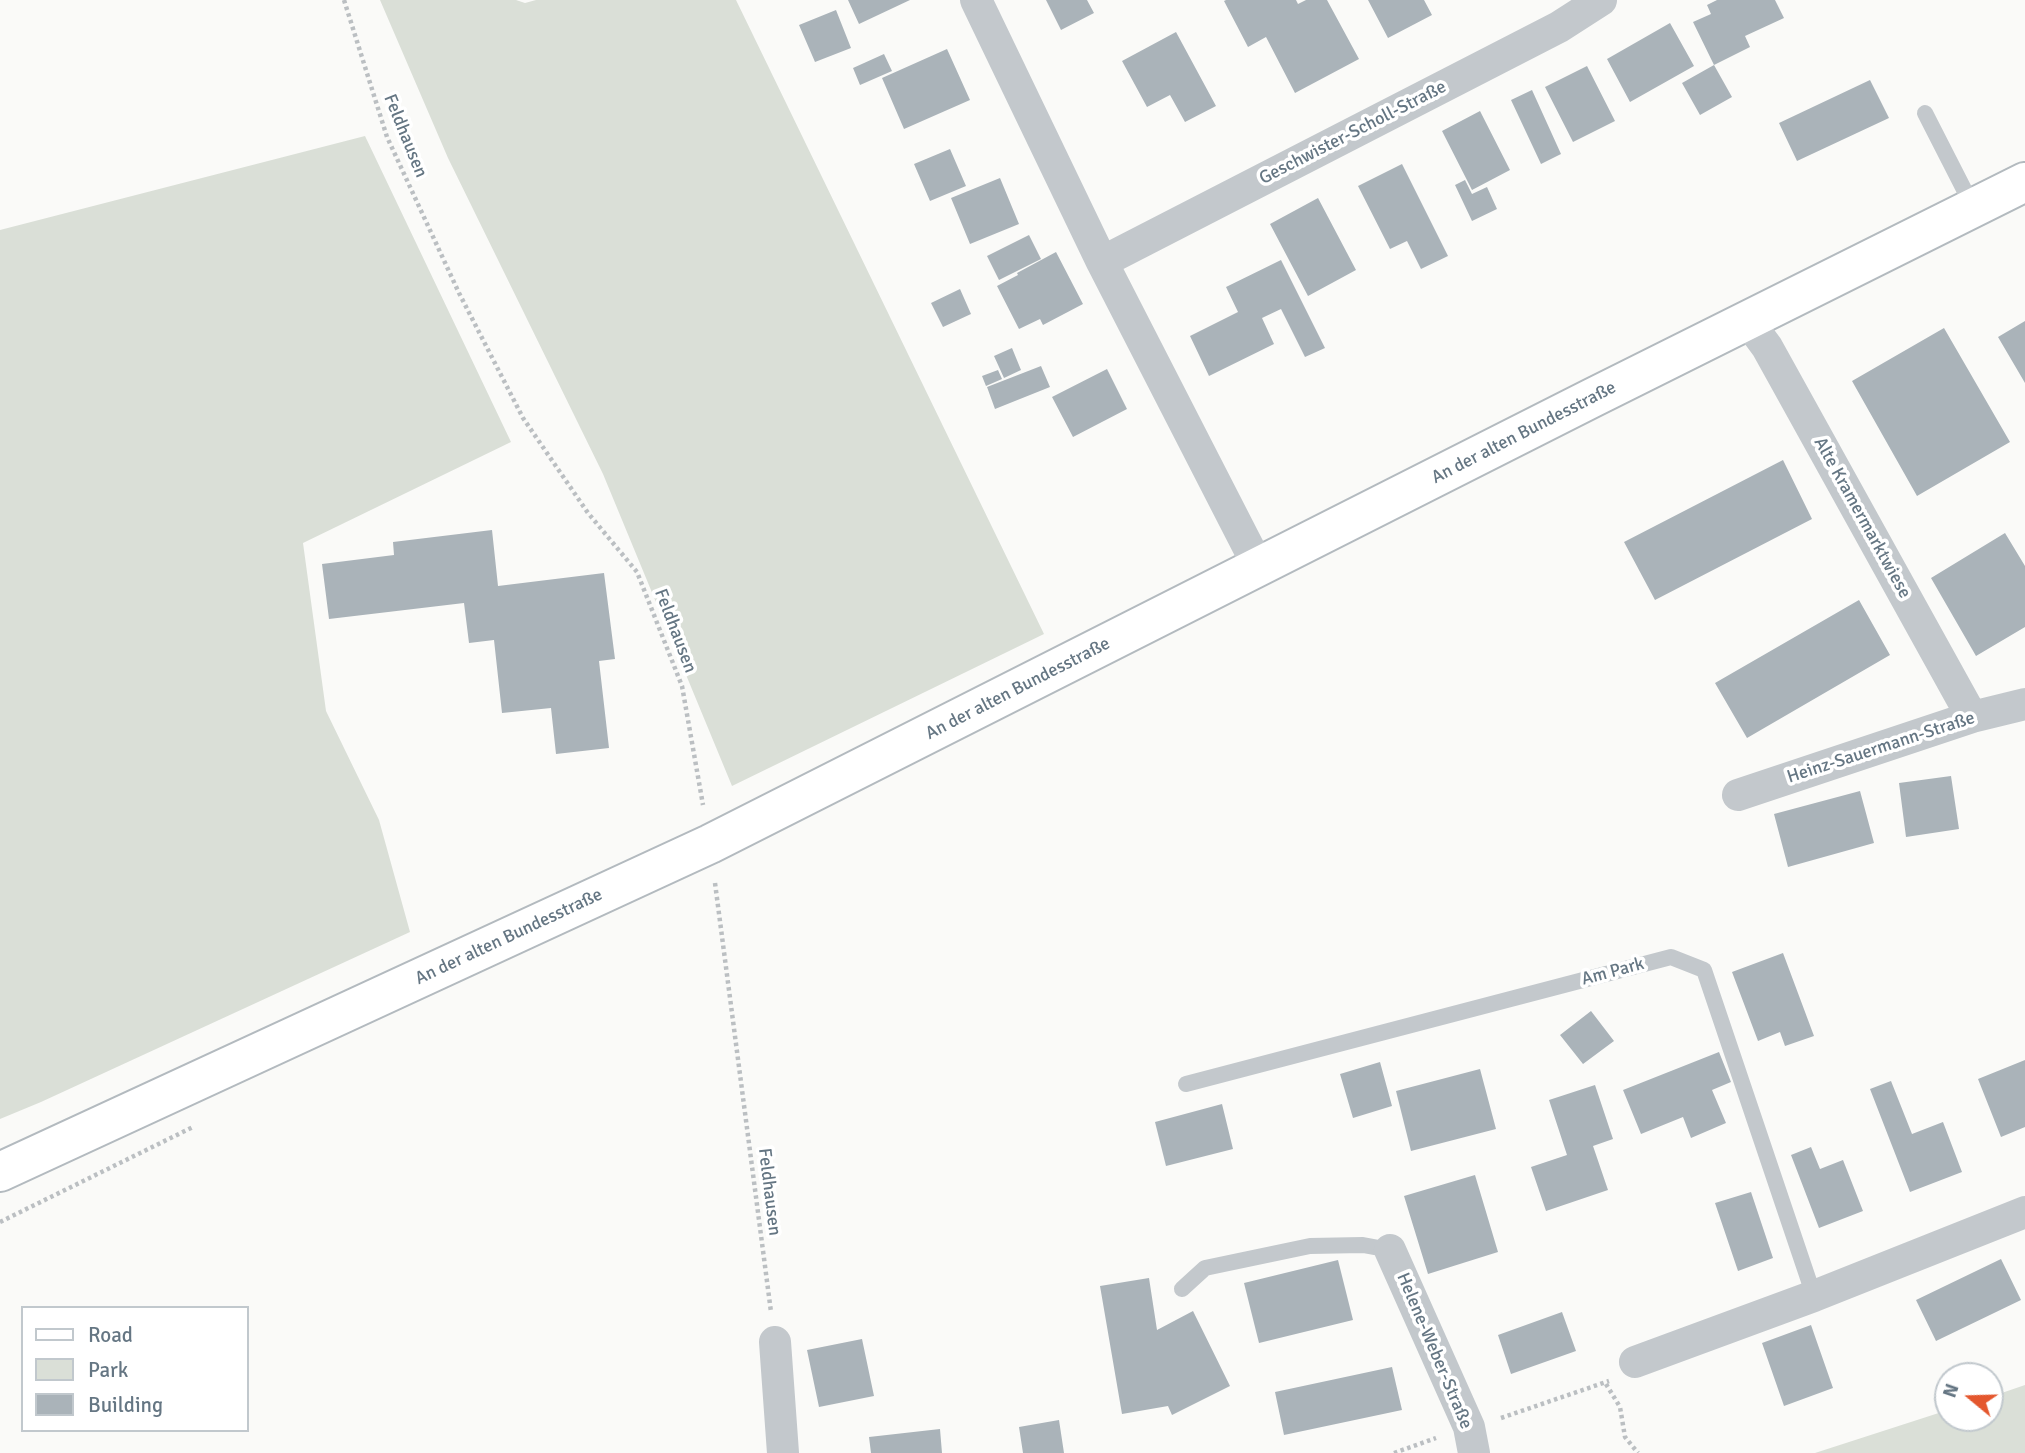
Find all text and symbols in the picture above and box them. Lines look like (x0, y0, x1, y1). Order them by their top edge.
street label: Geschwister-Scholl-Straße (1256, 76, 1450, 190)
street label: Feldhausen (378, 91, 432, 181)
street label: An der alten Bundesstraße (1428, 377, 1620, 489)
street label: Alte Kramermarktwiese (1809, 434, 1915, 602)
street label: Feldhausen (649, 586, 701, 676)
street label: An der alten Bundesstraße (922, 633, 1114, 745)
street label: Heinz-Sauermann-Straße (1784, 707, 1978, 789)
street label: An der alten Bundesstraße (412, 884, 606, 990)
street label: Am Park (1579, 953, 1647, 991)
street label: Feldhausen (753, 1147, 785, 1237)
street label: Helene-Weber-Straße (1391, 1270, 1477, 1432)
legend (21, 1306, 248, 1432)
text: Road (88, 1322, 133, 1348)
text: Park (88, 1357, 128, 1383)
north arrow (1934, 1362, 2004, 1432)
text: N (1938, 1381, 1965, 1401)
text: Building (88, 1392, 163, 1418)

